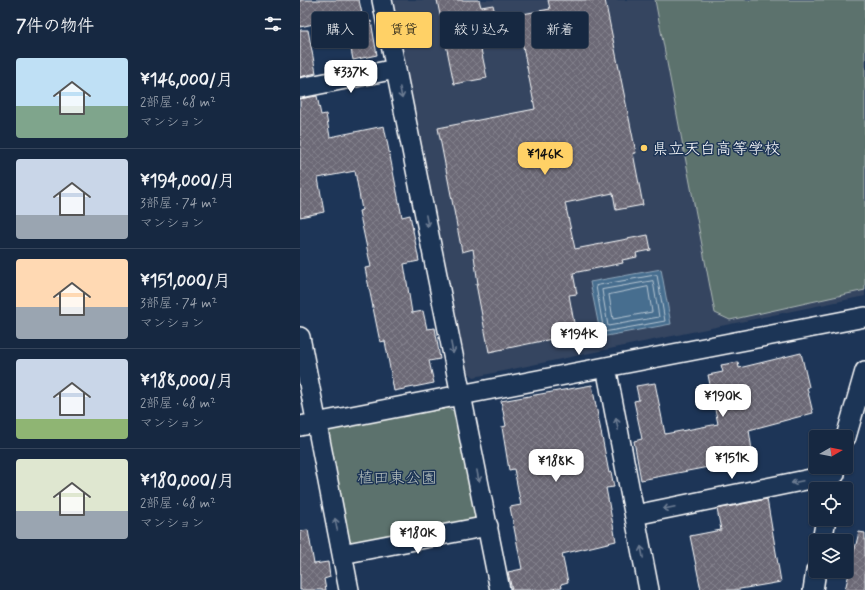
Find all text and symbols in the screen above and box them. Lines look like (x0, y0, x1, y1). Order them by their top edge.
chip: 購入 (312, 12, 368, 48)
chip: 賃貸 (376, 12, 432, 48)
chip: 絞り込み (440, 12, 524, 48)
chip: 新着 (532, 12, 588, 48)
icon: filters (262, 13, 284, 35)
text: 7件の物件 (16, 15, 94, 37)
pin: ¥337K (323, 60, 379, 94)
text: ¥337K (333, 64, 369, 81)
text: ¥146,000/月 (140, 69, 233, 91)
icon: home (48, 74, 96, 122)
one-way arrow (397, 86, 405, 99)
text: 2部屋 · 68 m² (140, 94, 216, 111)
text: マンション (140, 114, 204, 131)
place label: 県立天白高等学校 (652, 139, 780, 160)
pin: ¥146K (517, 142, 573, 176)
marker: 県立天白高等学校 (639, 143, 649, 153)
text: ¥146K (527, 146, 563, 163)
text: ¥194,000/月 (140, 170, 235, 192)
icon: home (48, 175, 96, 223)
text: 3部屋 · 74 m² (140, 195, 217, 212)
one-way arrow (423, 214, 431, 227)
text: マンション (140, 215, 204, 232)
text: ¥151,000/月 (140, 270, 231, 292)
icon: home (48, 275, 96, 323)
text: 3部屋 · 74 m² (140, 295, 217, 312)
text: マンション (140, 315, 204, 332)
pin: ¥194K (551, 322, 607, 356)
text: ¥194K (560, 326, 598, 343)
one-way arrow (448, 341, 456, 354)
text: ¥188,000/月 (140, 370, 233, 392)
icon: home (48, 375, 96, 423)
pin: ¥190K (695, 384, 751, 418)
text: ¥190K (704, 388, 742, 405)
text: 2部屋 · 68 m² (140, 395, 216, 412)
text: マンション (140, 415, 204, 432)
one-way arrow (613, 418, 621, 431)
north arrow (809, 430, 853, 474)
map controls (809, 430, 853, 578)
pin: ¥151K (704, 446, 760, 480)
pin: ¥188K (528, 449, 584, 483)
text: ¥151K (715, 450, 749, 467)
text: ¥188K (538, 453, 574, 470)
park label: 植田東公園 (357, 468, 437, 489)
one-way arrow (474, 469, 482, 482)
text: ¥180,000/月 (140, 470, 234, 492)
icon: home (48, 475, 96, 523)
one-way arrow (790, 479, 803, 487)
button: locate (809, 482, 853, 526)
text: 2部屋 · 68 m² (140, 495, 216, 512)
one-way arrow (663, 505, 676, 513)
text: マンション (140, 515, 204, 532)
one-way arrow (332, 518, 340, 531)
pin: ¥180K (390, 521, 446, 555)
text: ¥180K (399, 525, 437, 542)
button: layers (809, 534, 853, 578)
one-way arrow (637, 546, 645, 559)

